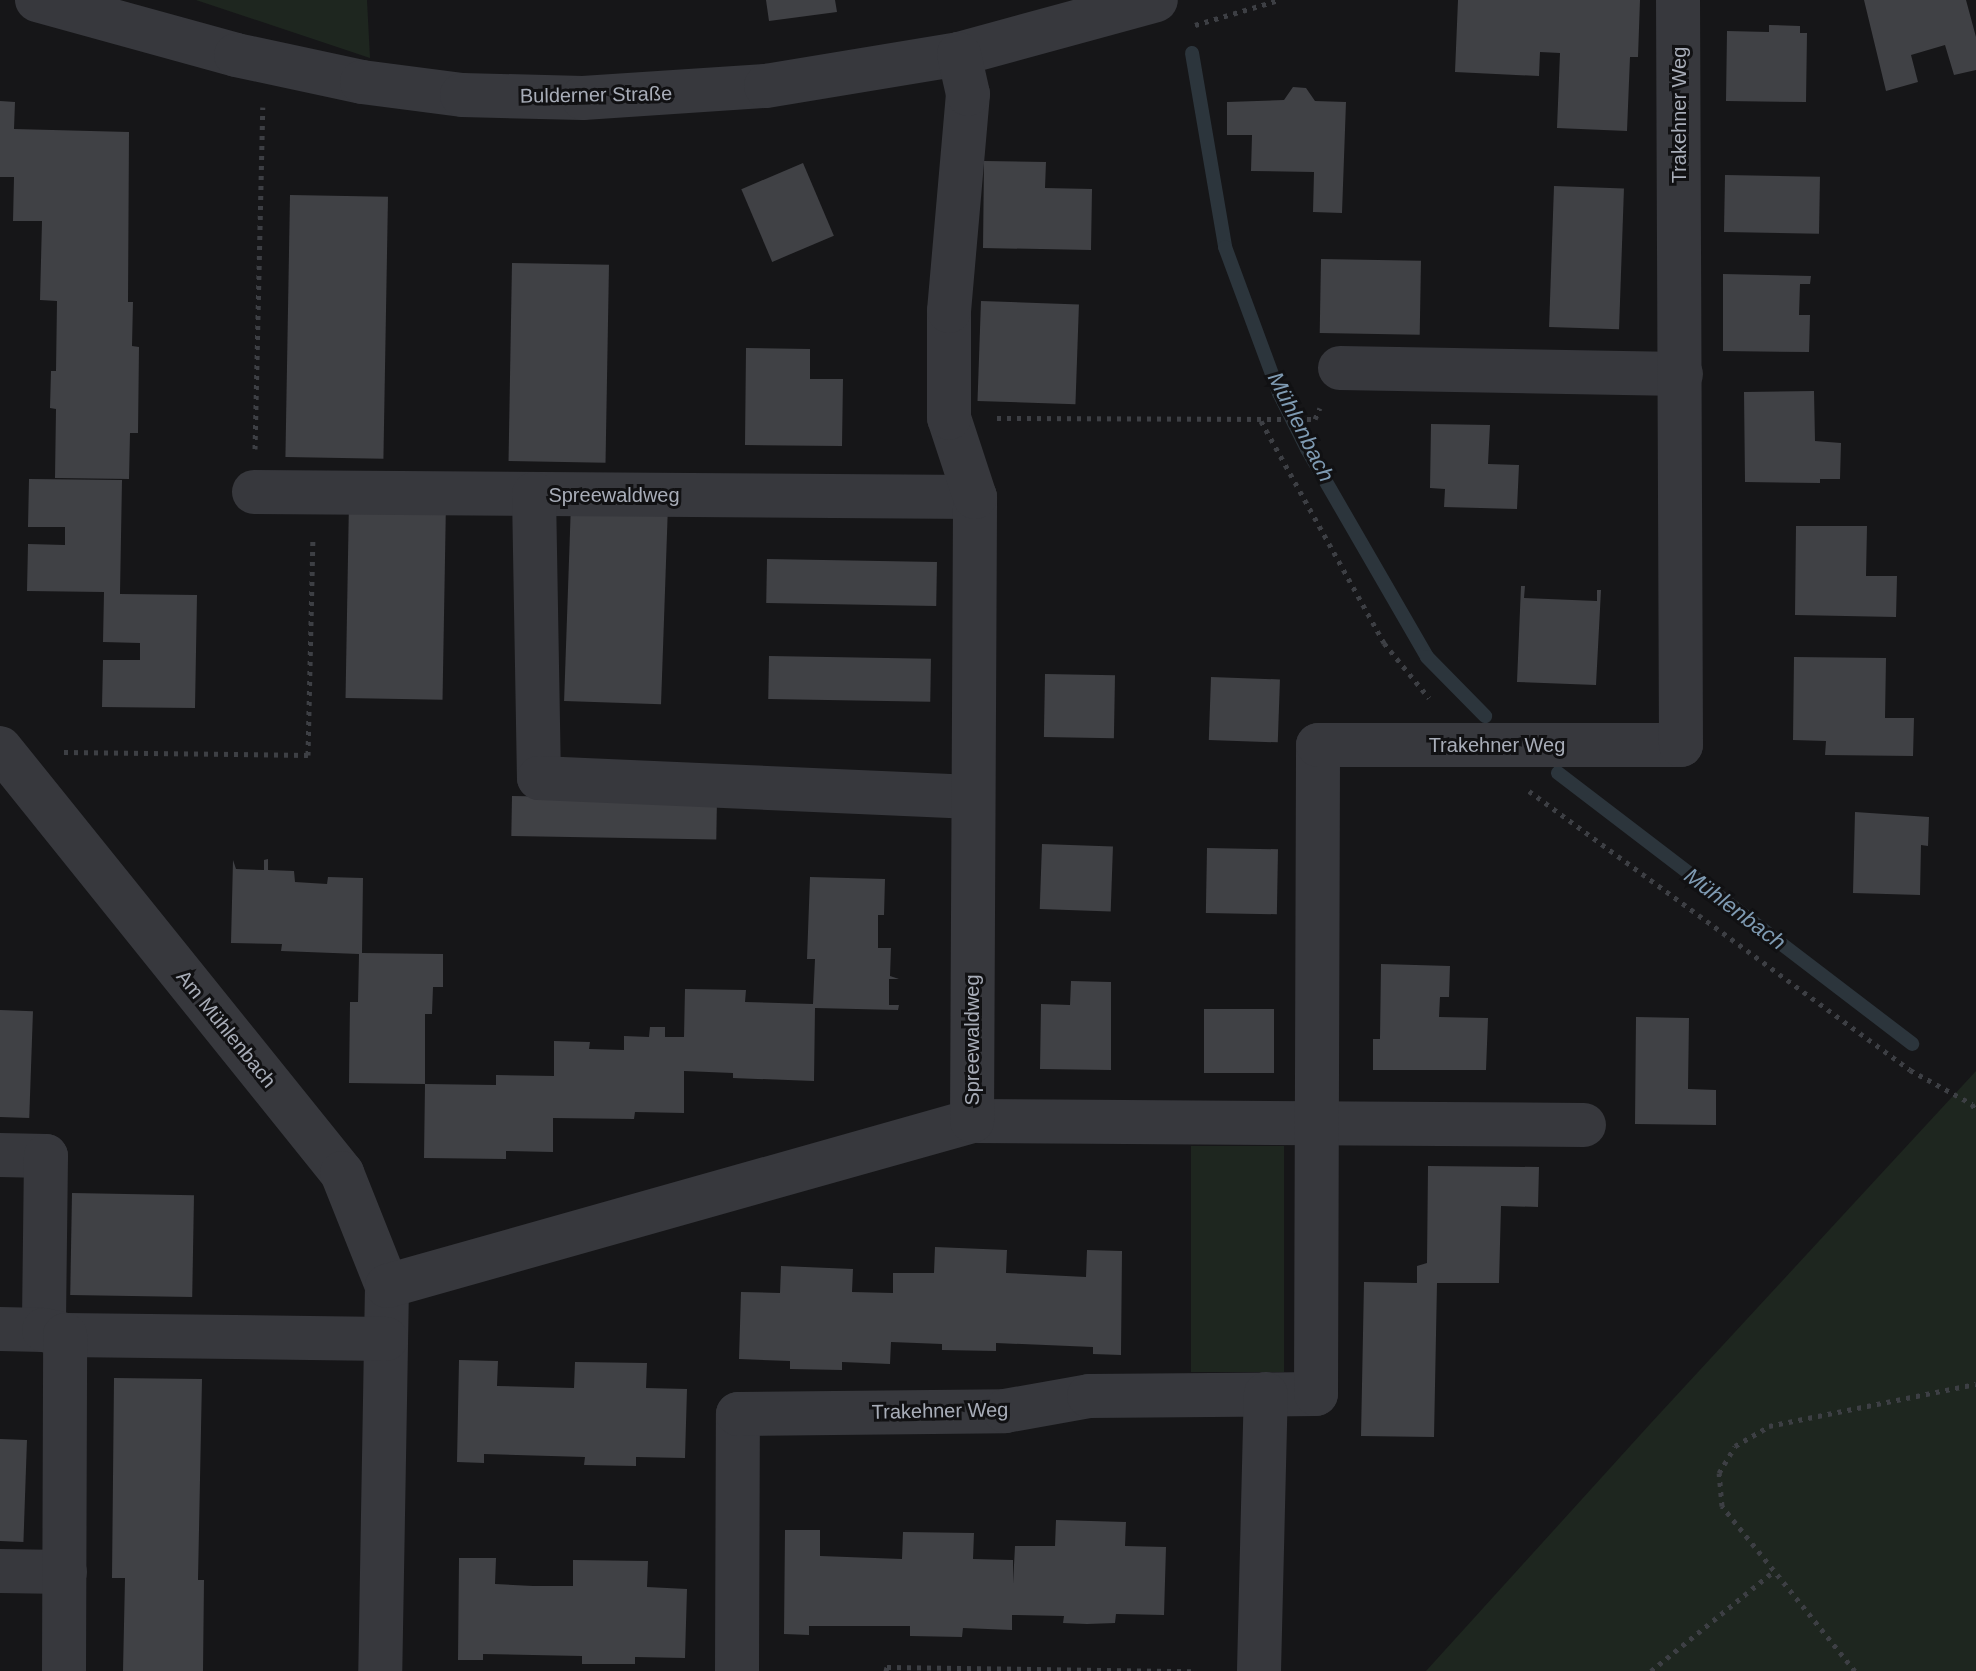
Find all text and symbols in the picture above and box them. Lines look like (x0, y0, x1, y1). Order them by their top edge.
street label: Trakehner Weg (1667, 47, 1691, 183)
street label: Bulderner Straße (520, 82, 672, 108)
water label: Mühlenbach (1262, 368, 1340, 486)
street label: Spreewaldweg (548, 483, 680, 507)
street label: Trakehner Weg (1429, 733, 1565, 757)
water label: Mühlenbach (1679, 862, 1791, 956)
street label: Am Mühlenbach (171, 965, 281, 1093)
street label: Spreewaldweg (960, 974, 984, 1106)
street label: Trakehner Weg (871, 1398, 1009, 1424)

